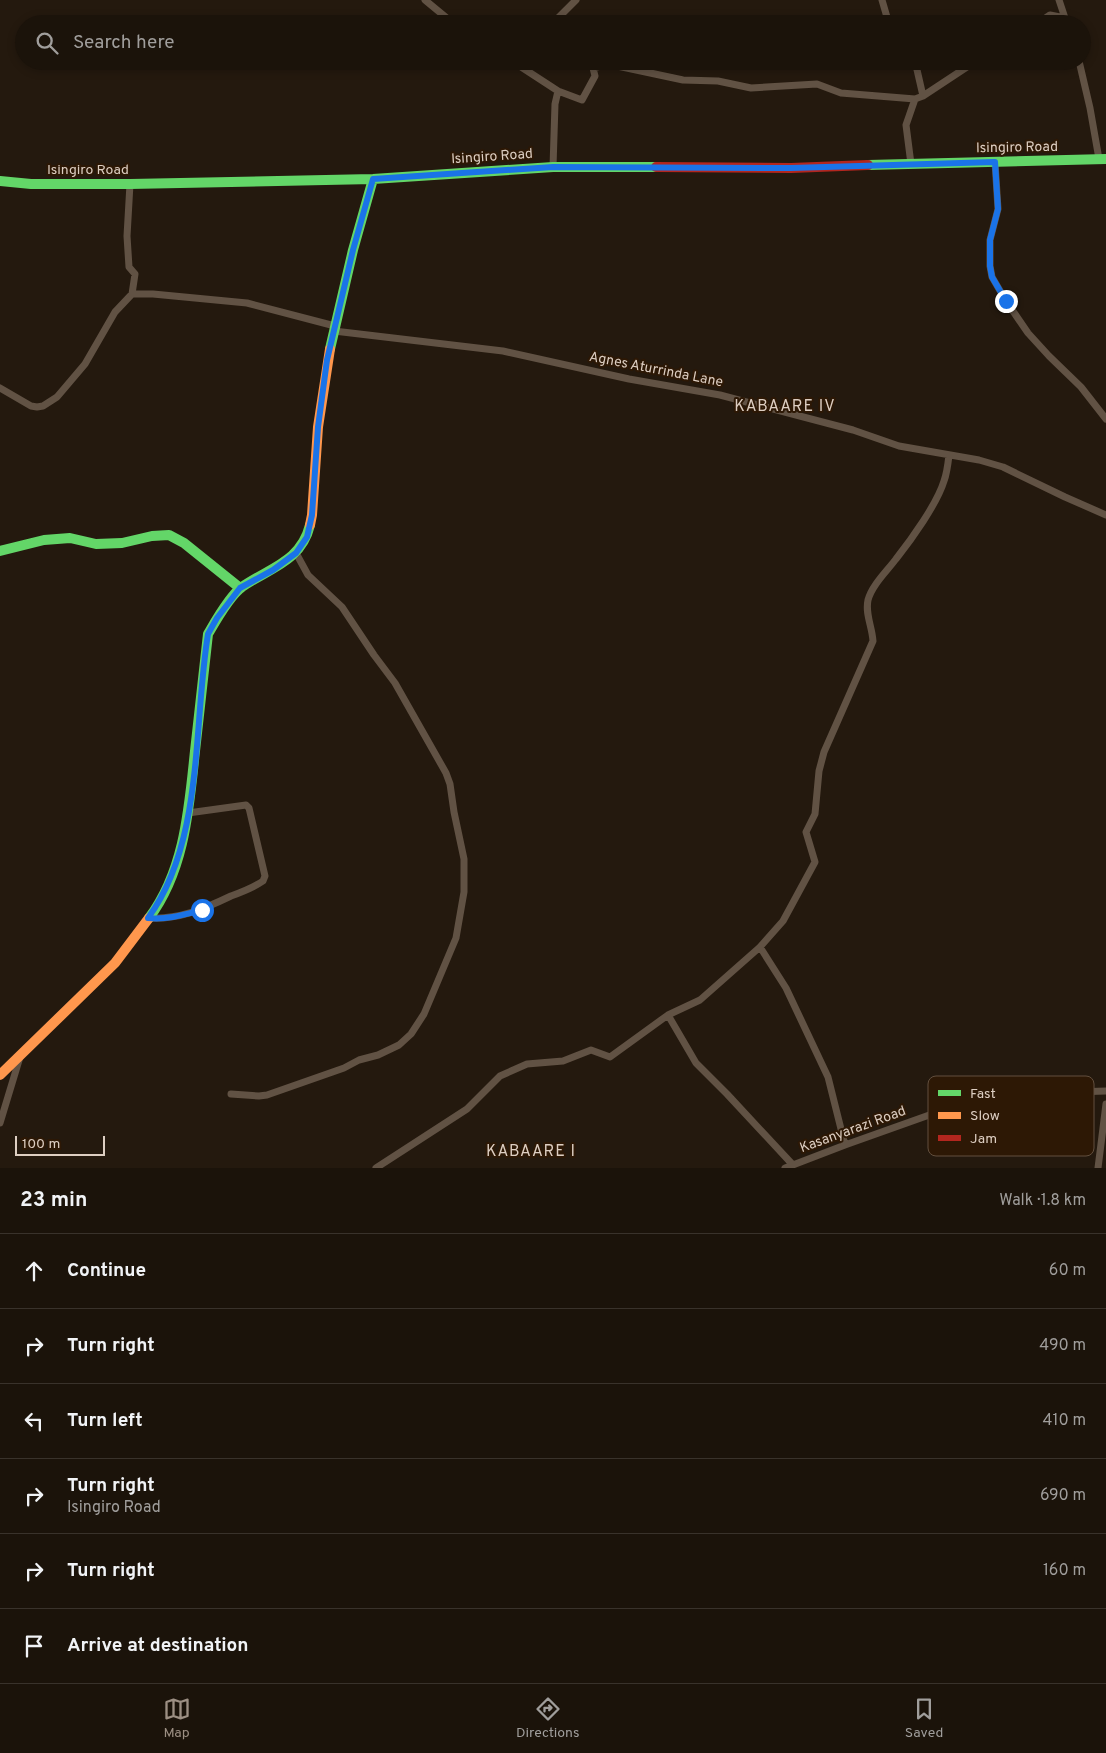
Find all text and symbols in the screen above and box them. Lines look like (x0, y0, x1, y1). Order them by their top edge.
search box (15, 15, 1091, 70)
icon: search (33, 29, 61, 57)
text: Search here (73, 31, 175, 55)
street label: Isingiro Road (976, 139, 1058, 157)
street label: Isingiro Road (451, 146, 533, 168)
street label: Isingiro Road (47, 162, 129, 179)
route end (995, 290, 1018, 313)
street label: Agnes Aturrinda Lane (587, 349, 725, 391)
district label: KABAARE IV (734, 397, 836, 417)
route start (191, 899, 214, 922)
legend (928, 1076, 1094, 1156)
text: Fast (970, 1086, 996, 1103)
street label: Kasanyarazi Road (798, 1103, 908, 1157)
text: Slow (970, 1108, 1000, 1125)
text: Jam (970, 1131, 997, 1148)
scale bar (15, 1133, 105, 1156)
text: 100 m (22, 1136, 60, 1153)
district label: KABAARE I (486, 1142, 576, 1162)
text: 23 min (20, 1187, 87, 1214)
text: Walk · 1.8 km (999, 1191, 1086, 1211)
icon: ahead (20, 1257, 48, 1285)
text: Continue (67, 1259, 146, 1283)
text: 60 m (1049, 1261, 1086, 1281)
icon: right (20, 1332, 48, 1360)
text: Turn right (67, 1334, 155, 1358)
text: 490 m (1039, 1336, 1086, 1356)
icon: left (20, 1407, 48, 1435)
text: Turn left (67, 1409, 143, 1433)
text: 410 m (1043, 1411, 1086, 1431)
text: Turn right (67, 1474, 155, 1498)
icon: right (20, 1482, 48, 1510)
text: 690 m (1040, 1486, 1086, 1506)
text: Isingiro Road (67, 1498, 161, 1518)
icon: right (20, 1557, 48, 1585)
text: Turn right (67, 1559, 155, 1583)
text: 160 m (1043, 1561, 1086, 1581)
icon: arrive (20, 1632, 48, 1660)
text: Arrive at destination (67, 1634, 248, 1658)
tab: Map (163, 1695, 191, 1742)
tab: Directions (516, 1695, 580, 1742)
tab: Saved (905, 1695, 943, 1742)

